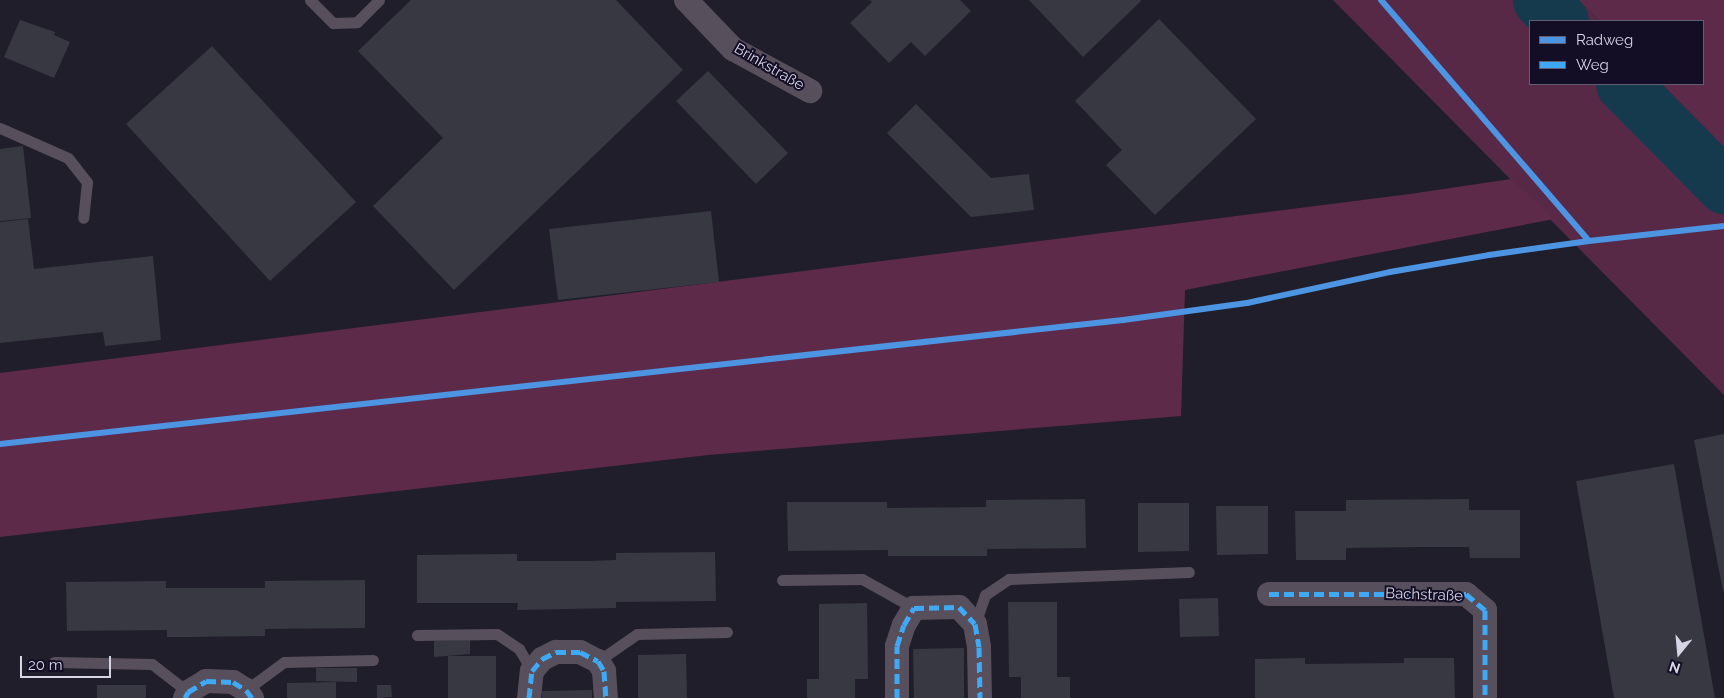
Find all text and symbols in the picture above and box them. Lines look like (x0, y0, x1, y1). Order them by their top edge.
legend (1529, 20, 1704, 85)
text: Radweg (1576, 31, 1633, 49)
street label: Brinkstraße (731, 40, 807, 94)
text: Weg (1576, 56, 1609, 74)
street label: Bachstraße (1385, 585, 1463, 605)
north arrow (1654, 628, 1704, 678)
scale bar (22, 646, 114, 678)
text: 20 m (28, 656, 63, 674)
text: N (1667, 658, 1682, 677)

